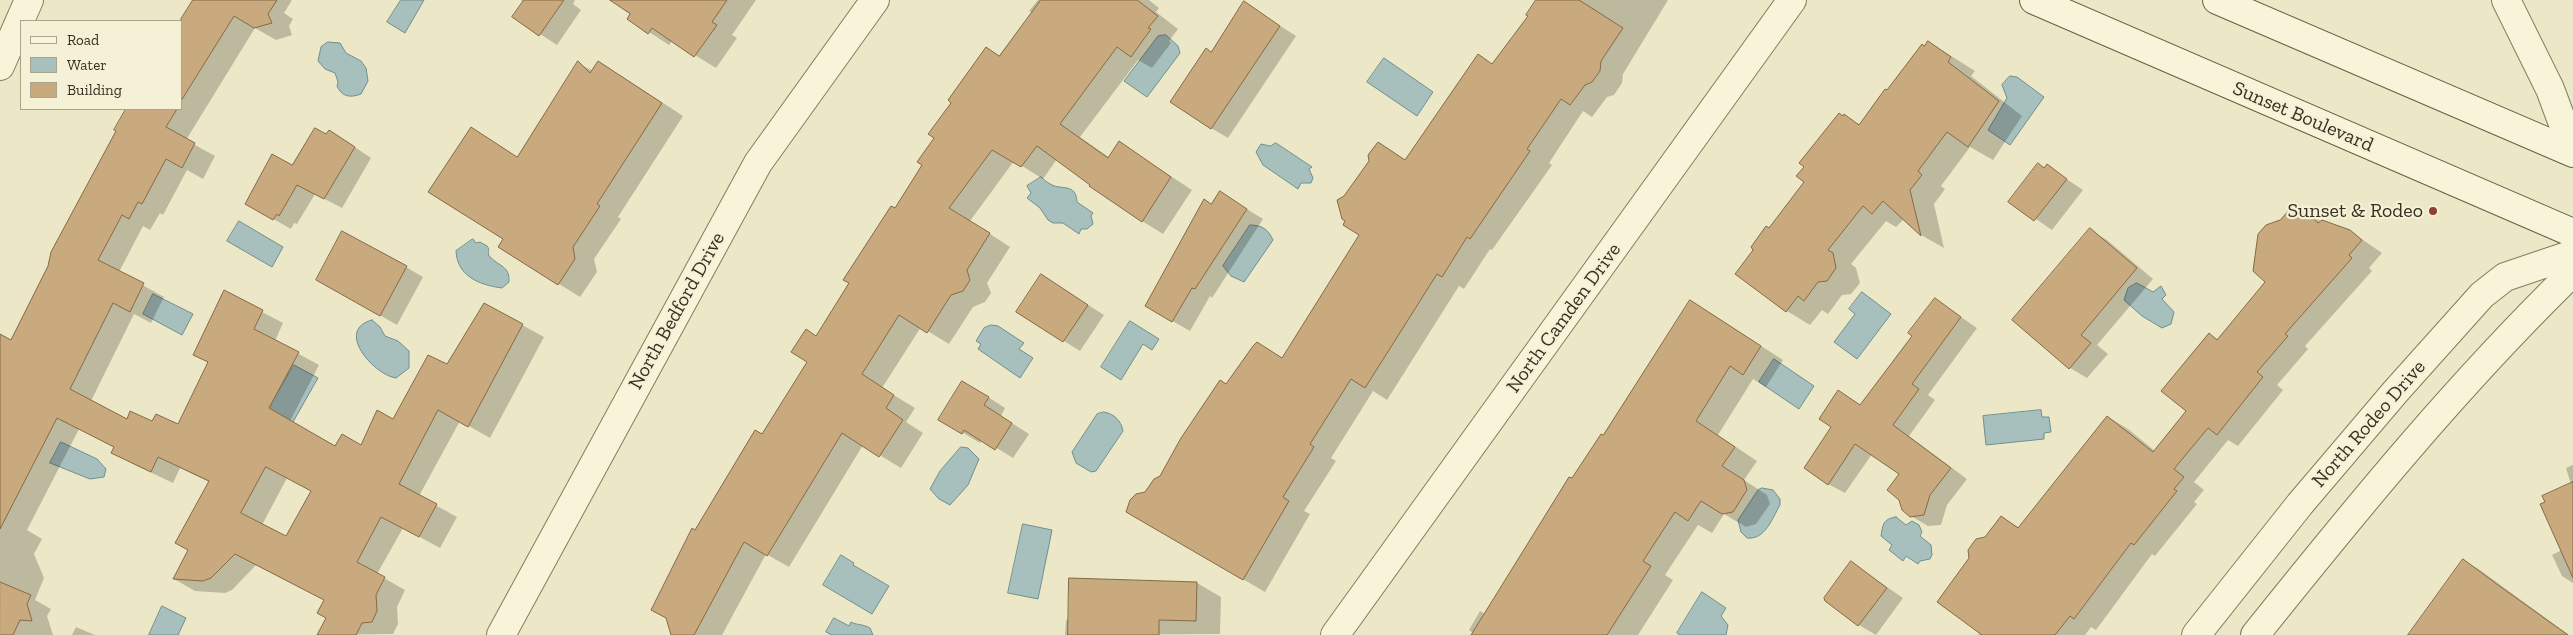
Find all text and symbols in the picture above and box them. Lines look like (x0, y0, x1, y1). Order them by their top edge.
legend (20, 20, 182, 110)
text: Road (67, 31, 99, 49)
text: Water (67, 56, 107, 74)
street label: Sunset Boulevard (2229, 77, 2377, 157)
text: Building (67, 81, 122, 99)
place label: Sunset & Rodeo (2287, 199, 2423, 223)
marker: Sunset & Rodeo (2427, 205, 2439, 217)
street label: North Bedford Drive (624, 228, 730, 394)
street label: North Camden Drive (1502, 238, 1626, 398)
street label: North Rodeo Drive (2307, 355, 2431, 493)

